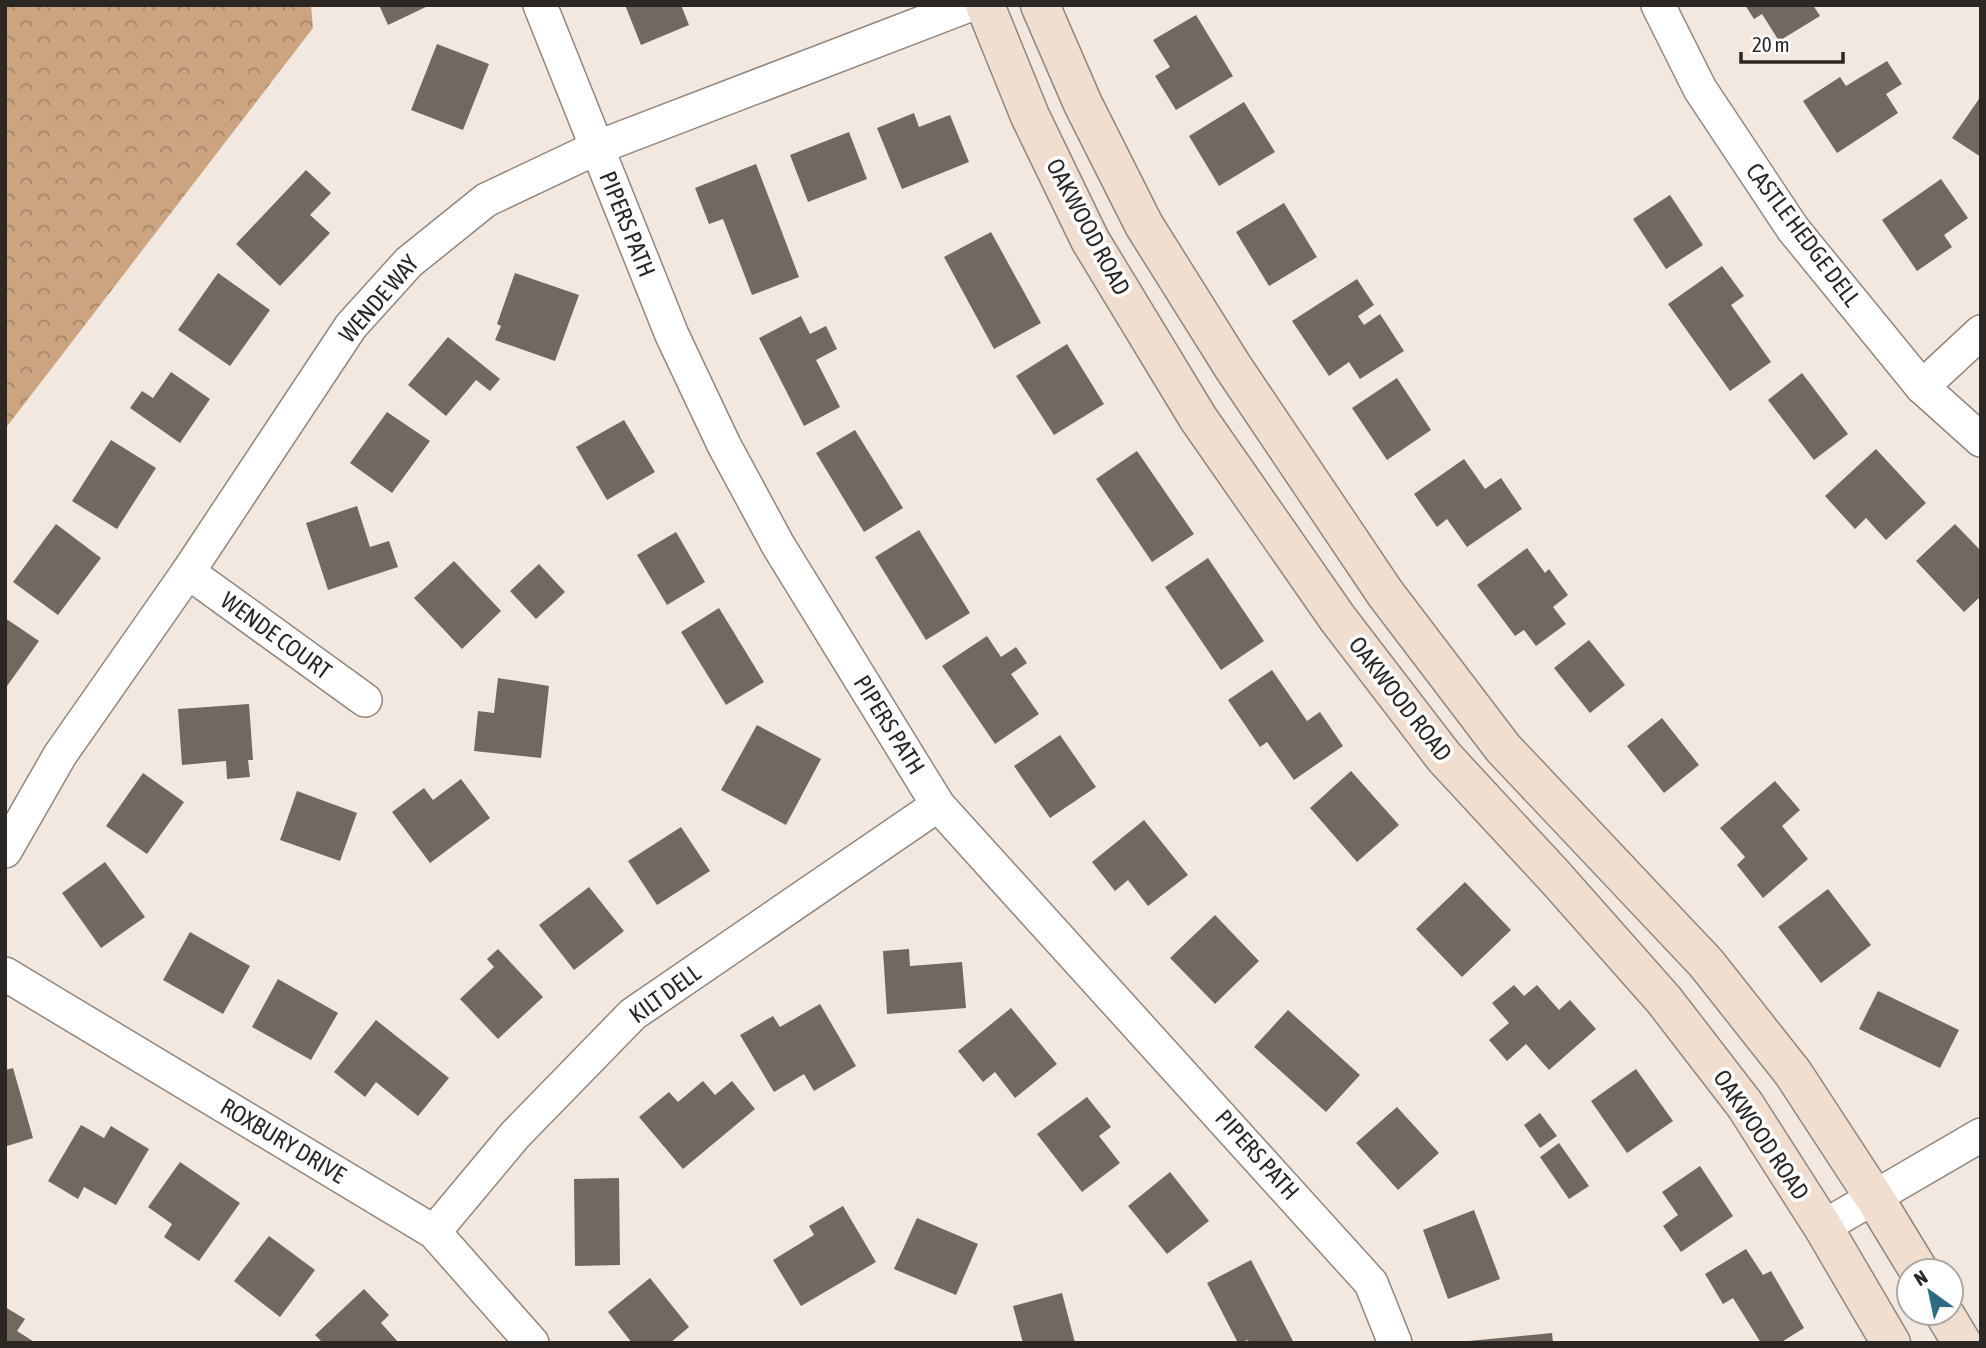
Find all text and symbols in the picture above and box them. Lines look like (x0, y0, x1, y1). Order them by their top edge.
scale bar (1741, 21, 1842, 65)
text: 20 m (1752, 32, 1790, 56)
street label: OAKWOOD ROAD (1041, 154, 1136, 300)
street label: CASTLE HEDGE DELL (1741, 158, 1866, 312)
street label: PIPERS PATH (594, 167, 661, 280)
street label: WENDE WAY (333, 249, 424, 348)
street label: WENDE COURT (216, 587, 337, 685)
street label: OAKWOOD ROAD (1343, 631, 1457, 766)
street label: PIPERS PATH (848, 670, 930, 779)
street label: KILT DELL (624, 958, 706, 1028)
street label: OAKWOOD ROAD (1708, 1065, 1815, 1205)
street label: ROXBURY DRIVE (216, 1093, 351, 1188)
street label: PIPERS PATH (1210, 1104, 1305, 1205)
north arrow (1895, 1257, 1965, 1327)
text: N (1910, 1265, 1931, 1290)

